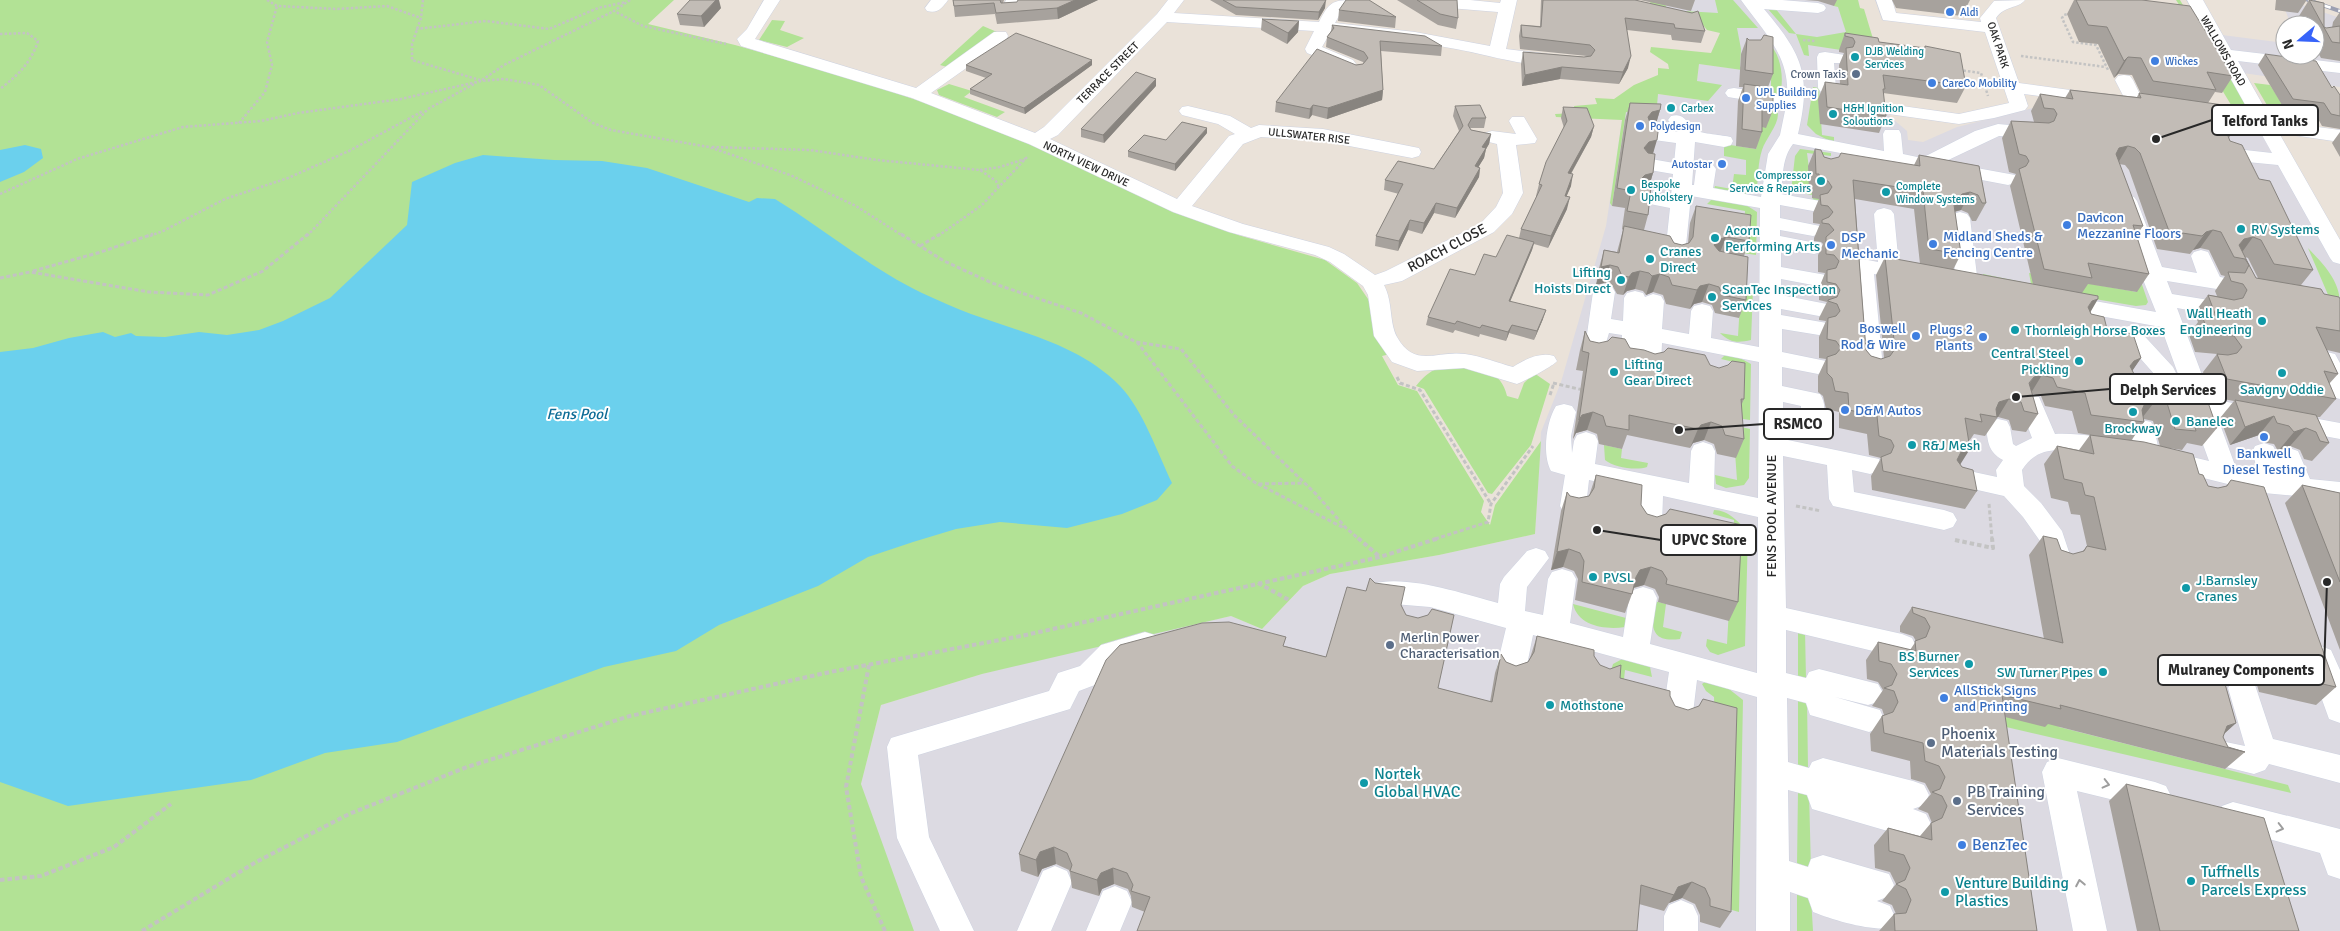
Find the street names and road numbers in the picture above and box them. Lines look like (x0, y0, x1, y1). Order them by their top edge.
street label: WALLOWS ROAD (2198, 13, 2248, 89)
street label: OAK PARK (1984, 20, 2012, 70)
street label: TERRACE STREET (1074, 39, 1142, 107)
street label: ULLSWATER RISE (1267, 125, 1351, 147)
street label: NORTH VIEW DRIVE (1041, 138, 1131, 190)
street label: ROACH CLOSE (1405, 220, 1489, 276)
street label: FENS POOL AVENUE (1763, 455, 1780, 577)

